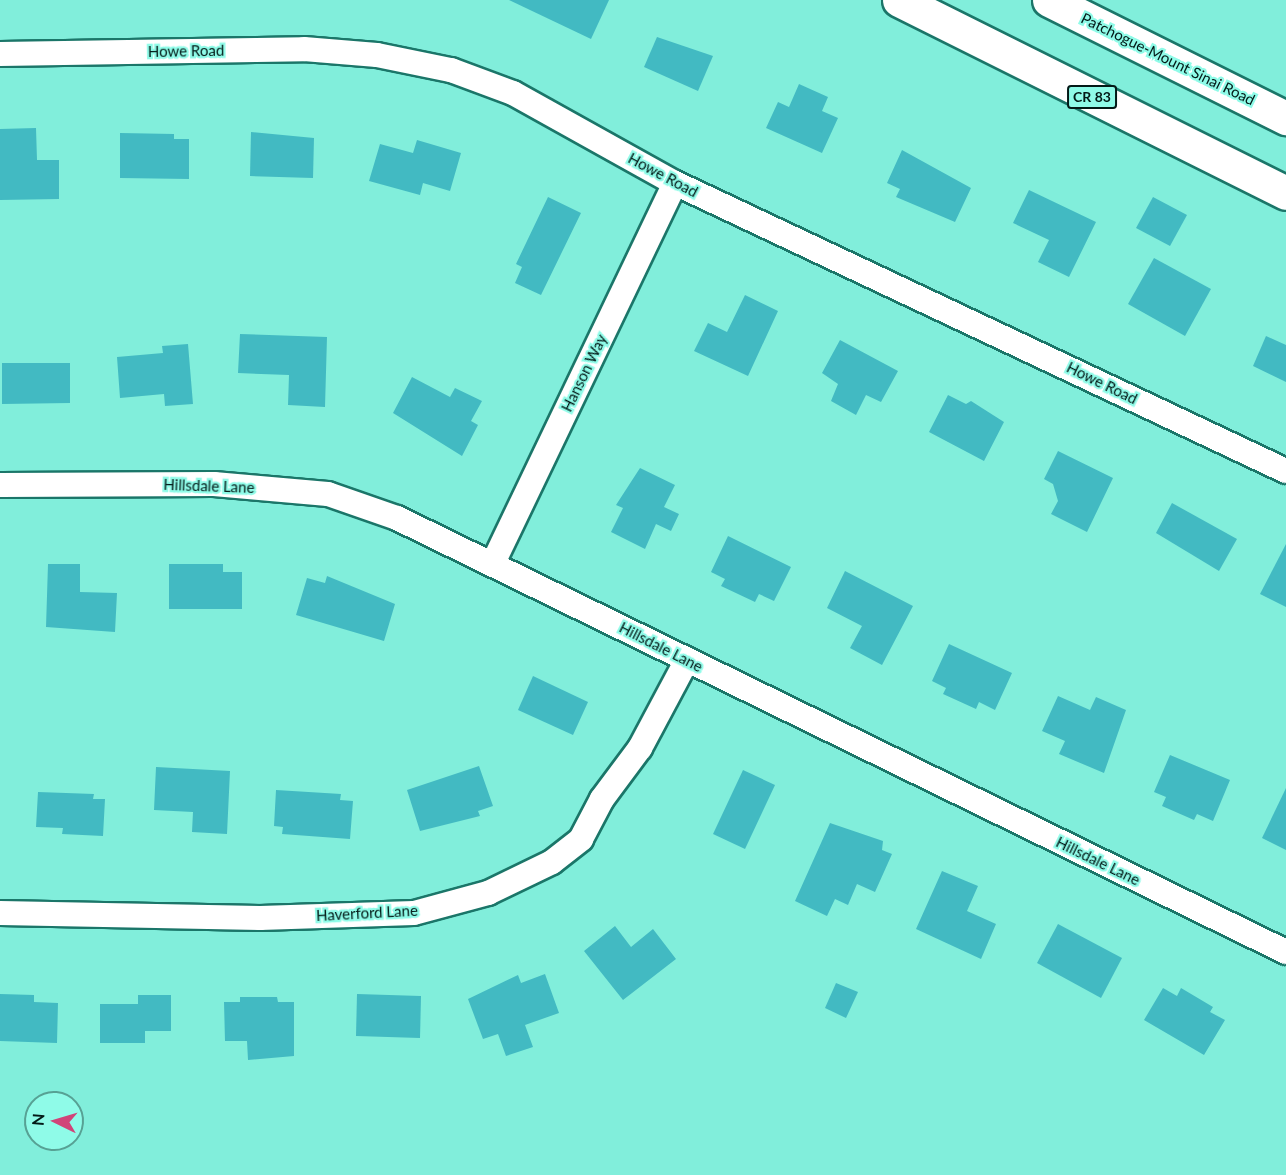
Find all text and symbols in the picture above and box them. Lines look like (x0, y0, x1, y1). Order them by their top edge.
street label: Patchogue-Mount Sinai Road (1078, 9, 1258, 109)
street label: Howe Road (148, 41, 224, 61)
road number: CR 83 (1066, 86, 1118, 108)
street label: Howe Road (625, 149, 701, 201)
street label: Hanson Way (558, 331, 610, 415)
street label: Howe Road (1064, 358, 1140, 408)
street label: Hillsdale Lane (163, 475, 255, 497)
street label: Hillsdale Lane (616, 618, 706, 676)
street label: Hillsdale Lane (1053, 833, 1143, 889)
street label: Haverford Lane (316, 901, 418, 925)
north arrow (24, 1091, 84, 1151)
text: N (28, 1113, 48, 1127)

